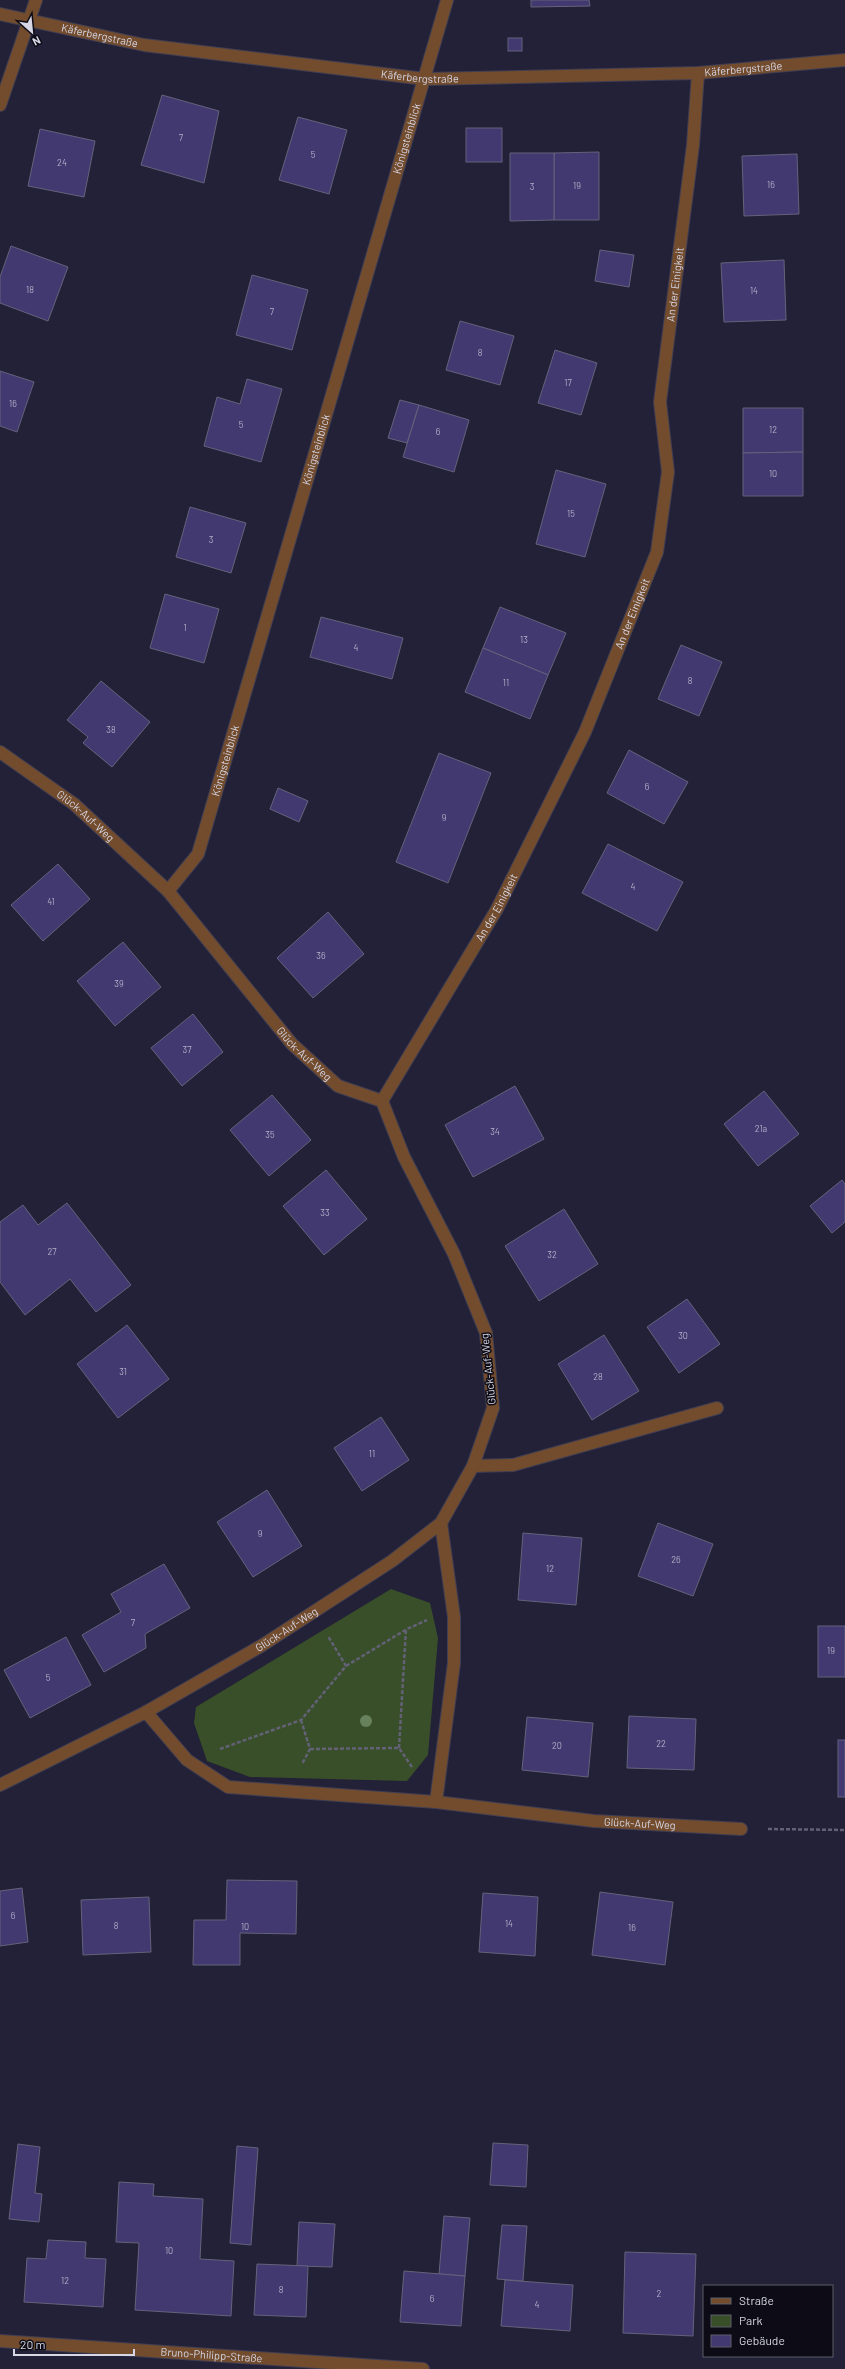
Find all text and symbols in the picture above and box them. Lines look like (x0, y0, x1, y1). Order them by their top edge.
north arrow (12, 12, 52, 52)
street label: Käferbergstraße (60, 20, 139, 50)
text: N (31, 34, 43, 49)
street label: Käferbergstraße (704, 59, 783, 78)
street label: Käferbergstraße (380, 67, 459, 85)
street label: Königsteinblick (390, 101, 423, 175)
house number: 7 (179, 132, 184, 143)
house number: 5 (311, 149, 316, 160)
house number: 24 (57, 157, 67, 168)
house number: 16 (767, 179, 775, 190)
house number: 19 (573, 180, 581, 191)
house number: 3 (530, 181, 535, 192)
street label: An der Einigkeit (663, 246, 686, 323)
house number: 18 (26, 284, 34, 295)
house number: 14 (750, 285, 758, 296)
house number: 7 (270, 306, 275, 317)
house number: 8 (478, 347, 483, 358)
house number: 17 (564, 377, 572, 388)
house number: 16 (9, 398, 17, 409)
street label: Königsteinblick (299, 412, 332, 486)
house number: 5 (239, 419, 244, 430)
house number: 12 (769, 424, 777, 435)
house number: 6 (436, 426, 441, 437)
house number: 10 (769, 468, 777, 479)
house number: 15 (567, 508, 575, 519)
house number: 3 (209, 534, 214, 545)
street label: An der Einigkeit (612, 576, 652, 651)
house number: 1 (183, 622, 187, 633)
house number: 13 (520, 634, 528, 645)
house number: 4 (354, 642, 359, 653)
house number: 8 (688, 675, 693, 686)
house number: 11 (503, 677, 509, 688)
street label: Königsteinblick (208, 723, 241, 797)
house number: 38 (106, 724, 116, 735)
house number: 6 (645, 781, 650, 792)
street label: Glück-Auf-Weg (55, 787, 117, 844)
house number: 9 (442, 812, 447, 823)
street label: An der Einigkeit (472, 871, 520, 943)
house number: 4 (631, 881, 636, 892)
house number: 41 (47, 896, 55, 907)
house number: 36 (316, 950, 326, 961)
house number: 39 (114, 978, 124, 989)
street label: Glück-Auf-Weg (275, 1024, 335, 1083)
house number: 37 (183, 1044, 192, 1055)
house number: 21a (755, 1123, 767, 1134)
house number: 34 (490, 1126, 500, 1137)
house number: 35 (265, 1129, 275, 1140)
house number: 33 (320, 1207, 330, 1218)
house number: 27 (47, 1246, 57, 1257)
house number: 32 (547, 1249, 557, 1260)
house number: 30 (678, 1330, 688, 1341)
street label: Glück-Auf-Weg (477, 1333, 498, 1405)
house number: 31 (119, 1366, 127, 1377)
house number: 28 (593, 1371, 603, 1382)
house number: 11 (369, 1448, 375, 1459)
house number: 9 (258, 1528, 263, 1539)
house number: 26 (671, 1554, 681, 1565)
house number: 12 (546, 1563, 554, 1574)
street label: Glück-Auf-Weg (253, 1604, 320, 1654)
house number: 7 (131, 1617, 136, 1628)
house number: 19 (827, 1645, 835, 1656)
house number: 5 (46, 1672, 51, 1683)
house number: 22 (656, 1738, 666, 1749)
house number: 20 (552, 1740, 562, 1751)
street label: Glück-Auf-Weg (604, 1815, 676, 1831)
house number: 6 (11, 1910, 16, 1921)
house number: 14 (505, 1918, 513, 1929)
house number: 8 (114, 1920, 119, 1931)
house number: 10 (241, 1921, 249, 1932)
house number: 16 (628, 1922, 636, 1933)
house number: 10 (165, 2245, 173, 2256)
house number: 12 (61, 2275, 69, 2286)
house number: 8 (279, 2284, 284, 2295)
legend (703, 2285, 833, 2357)
house number: 2 (657, 2288, 662, 2299)
house number: 6 (430, 2293, 435, 2304)
text: Straße (739, 2293, 774, 2307)
house number: 4 (535, 2299, 540, 2310)
text: Park (739, 2313, 763, 2327)
scale bar (14, 2331, 134, 2357)
text: Gebäude (739, 2333, 785, 2347)
text: 20 m (20, 2337, 46, 2351)
street label: Bruno-Philipp-Straße (160, 2345, 263, 2364)

